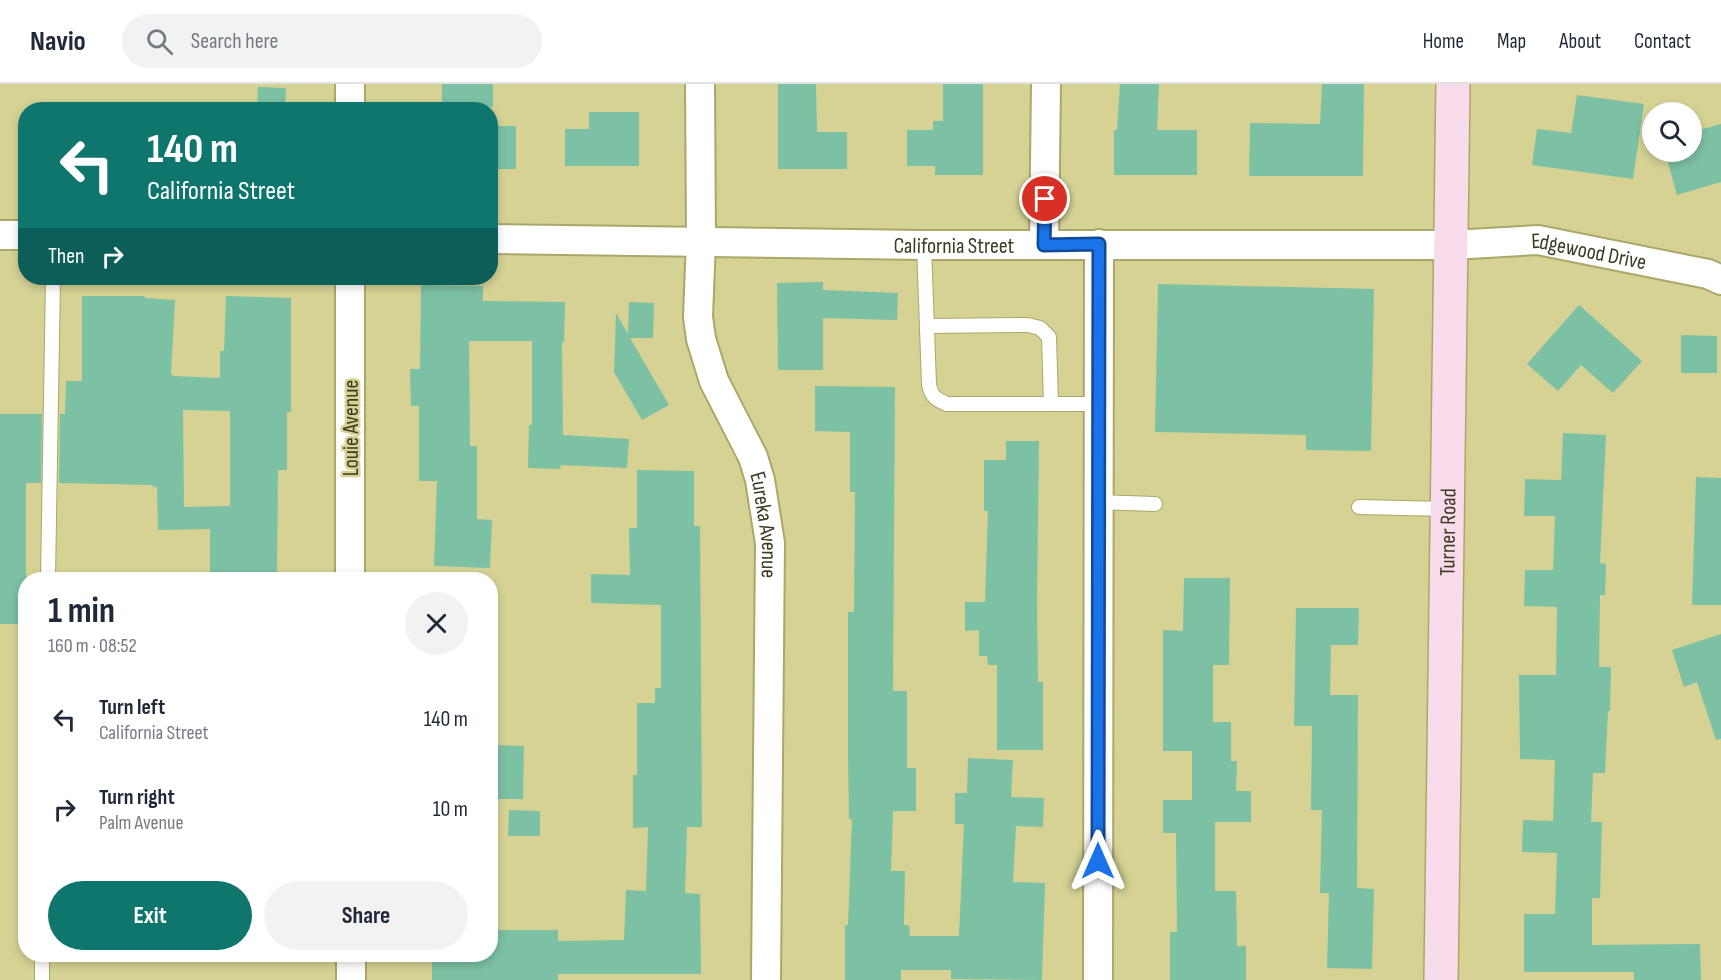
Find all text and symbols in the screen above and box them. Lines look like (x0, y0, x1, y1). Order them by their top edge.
search box (122, 14, 542, 68)
text: Navio (30, 25, 86, 58)
icon: search (143, 25, 176, 58)
text: Search here (191, 28, 278, 55)
text: Home (1423, 29, 1464, 54)
text: Map (1497, 29, 1526, 54)
text: About (1559, 29, 1601, 54)
text: Contact (1634, 29, 1691, 54)
map controls (1642, 102, 1702, 162)
button: search (1642, 102, 1702, 162)
text: 140 m (147, 124, 238, 175)
icon: left (48, 126, 126, 204)
pin (1019, 173, 1070, 224)
text: California Street (147, 175, 295, 207)
icon: arrive (1028, 182, 1061, 215)
street label: Edgewood Drive (1530, 228, 1649, 276)
street label: California Street (893, 233, 1015, 260)
icon: right (96, 240, 129, 273)
text: Then (48, 243, 84, 270)
street label: Louie Avenue (338, 380, 365, 476)
street label: Eureka Avenue (743, 469, 782, 578)
street label: Turner Road (1434, 488, 1463, 576)
text: 1 min (48, 590, 115, 633)
button: close (405, 592, 468, 655)
text: 160 m · 08:52 (48, 634, 137, 658)
text: Turn left (99, 694, 165, 721)
icon: left (48, 703, 81, 736)
text: 140 m (424, 706, 468, 733)
text: California Street (99, 721, 209, 745)
text: Turn right (99, 784, 175, 811)
icon: right (48, 793, 81, 826)
text: 10 m (433, 796, 468, 823)
text: Palm Avenue (99, 811, 184, 835)
position arrow (1066, 829, 1130, 893)
button: Exit (48, 881, 252, 950)
button: Share (264, 881, 468, 950)

